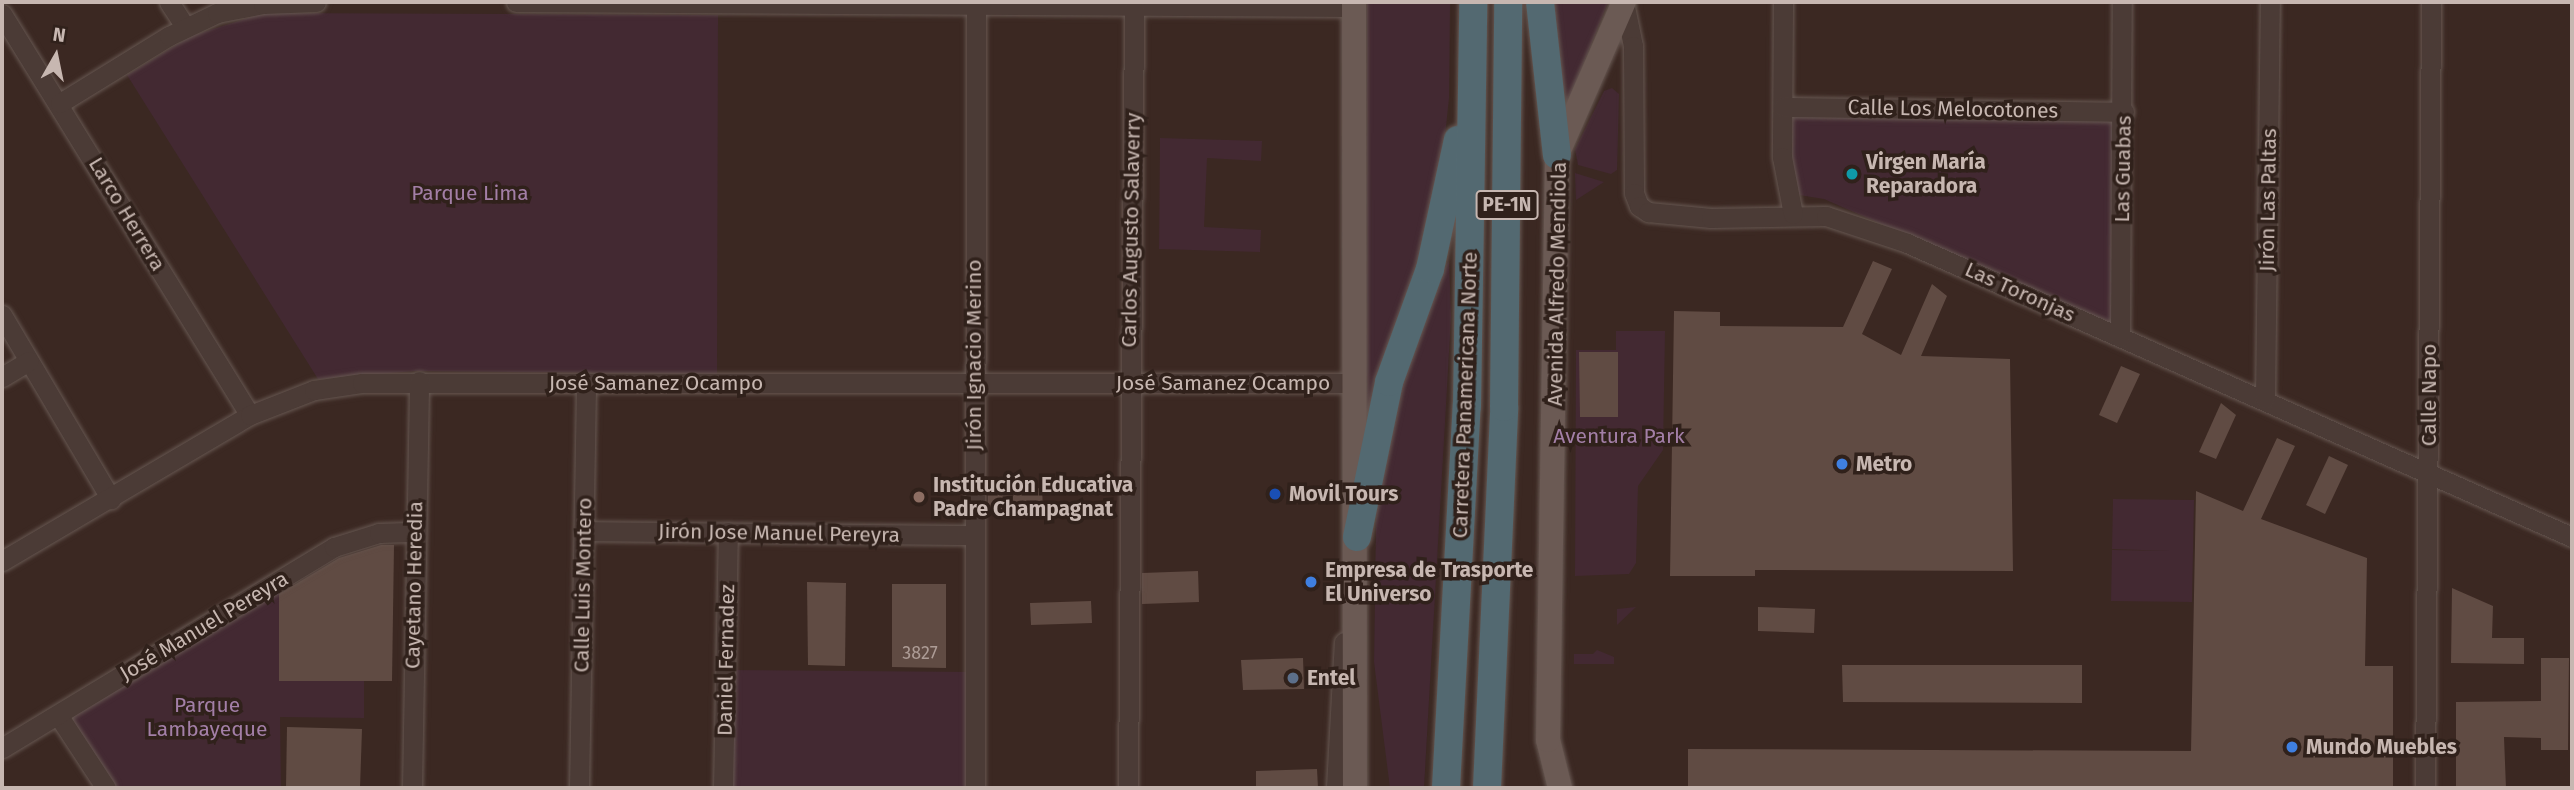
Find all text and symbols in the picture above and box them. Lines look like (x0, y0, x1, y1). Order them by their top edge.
north arrow (21, 21, 91, 91)
text: N (51, 22, 67, 47)
street label: Calle Los Melocotones (1847, 95, 2059, 123)
street label: Carlos Augusto Salaverry (1116, 112, 1146, 348)
street label: Las Guabas (2109, 115, 2137, 223)
street label: Jirón Las Paltas (2254, 128, 2282, 272)
place label: Virgen María Reparadora (1866, 149, 1986, 199)
street label: Larco Herrera (83, 153, 171, 275)
street label: Avenida Alfredo Mendiola (1542, 162, 1572, 406)
marker: Virgen María Reparadora (1844, 166, 1860, 182)
park label: Parque Lima (411, 180, 529, 206)
road number: PE-1N (1476, 190, 1538, 220)
street label: Carretera Panamericana Norte (1447, 251, 1483, 539)
street label: Las Toronjas (1961, 257, 2079, 327)
street label: Jirón Ignacio Merino (961, 260, 987, 450)
street label: Calle Napo (2416, 344, 2442, 446)
street label: José Samanez Ocampo (549, 370, 763, 396)
street label: José Samanez Ocampo (1116, 370, 1330, 396)
park label: Aventura Park (1553, 423, 1685, 449)
place label: Metro (1856, 451, 1912, 477)
marker: Metro (1834, 456, 1850, 472)
place label: Institución Educativa Padre Champagnat (933, 472, 1133, 522)
place label: Movil Tours (1289, 481, 1398, 507)
marker: Movil Tours (1267, 486, 1283, 502)
marker: Institución Educativa Padre Champagnat (911, 489, 927, 505)
street label: Calle Luis Montero (569, 497, 597, 673)
street label: Cayetano Heredia (400, 501, 428, 669)
street label: Jirón Jose Manuel Pereyra (658, 518, 900, 548)
place label: Empresa de Trasporte El Universo (1325, 557, 1533, 607)
street label: José Manuel Pereyra (115, 566, 293, 686)
marker: Empresa de Trasporte El Universo (1303, 574, 1319, 590)
street label: Daniel Fernadez (712, 584, 740, 736)
house number: 3827 (902, 642, 938, 664)
place label: Entel (1307, 665, 1356, 691)
marker: Entel (1285, 670, 1301, 686)
park label: Parque Lambayeque (147, 692, 267, 742)
place label: Mundo Muebles (2306, 734, 2457, 760)
marker: Mundo Muebles (2284, 739, 2300, 755)

